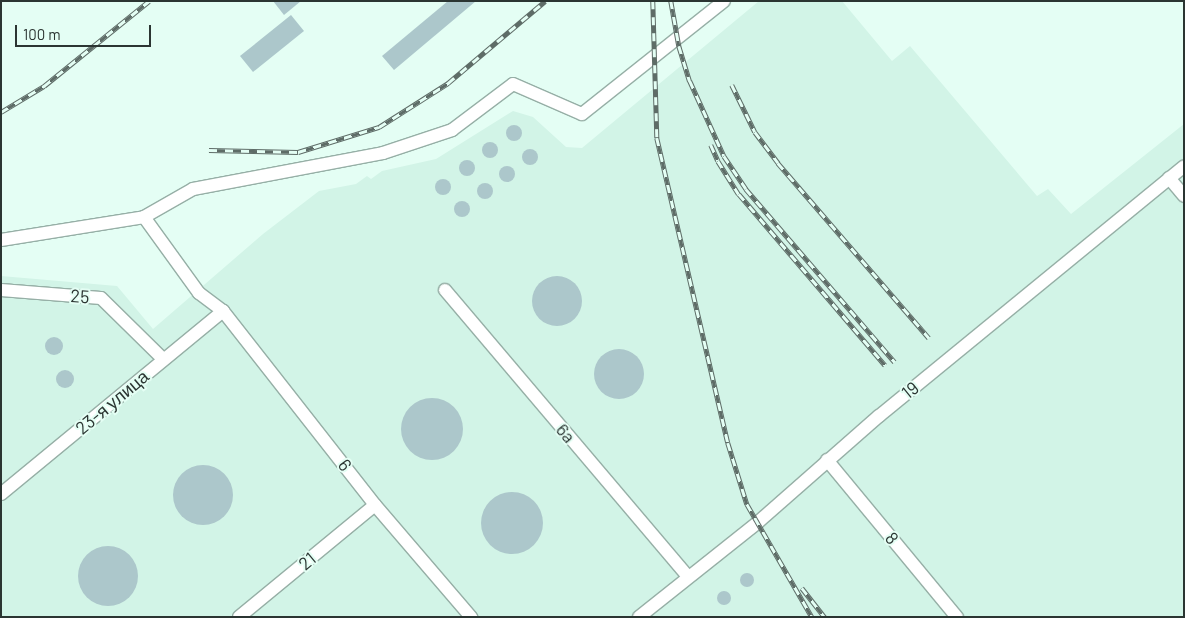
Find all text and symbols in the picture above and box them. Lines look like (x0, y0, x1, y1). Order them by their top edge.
scale bar (18, 15, 154, 47)
text: 100 m (23, 25, 61, 43)
street label: 25 (70, 285, 90, 307)
street label: 23-я улица (71, 365, 153, 439)
street label: 19 (897, 377, 923, 403)
street label: 6a (552, 419, 580, 447)
street label: 6 (334, 455, 356, 475)
street label: 8 (881, 527, 903, 549)
street label: 21 (294, 548, 320, 574)

